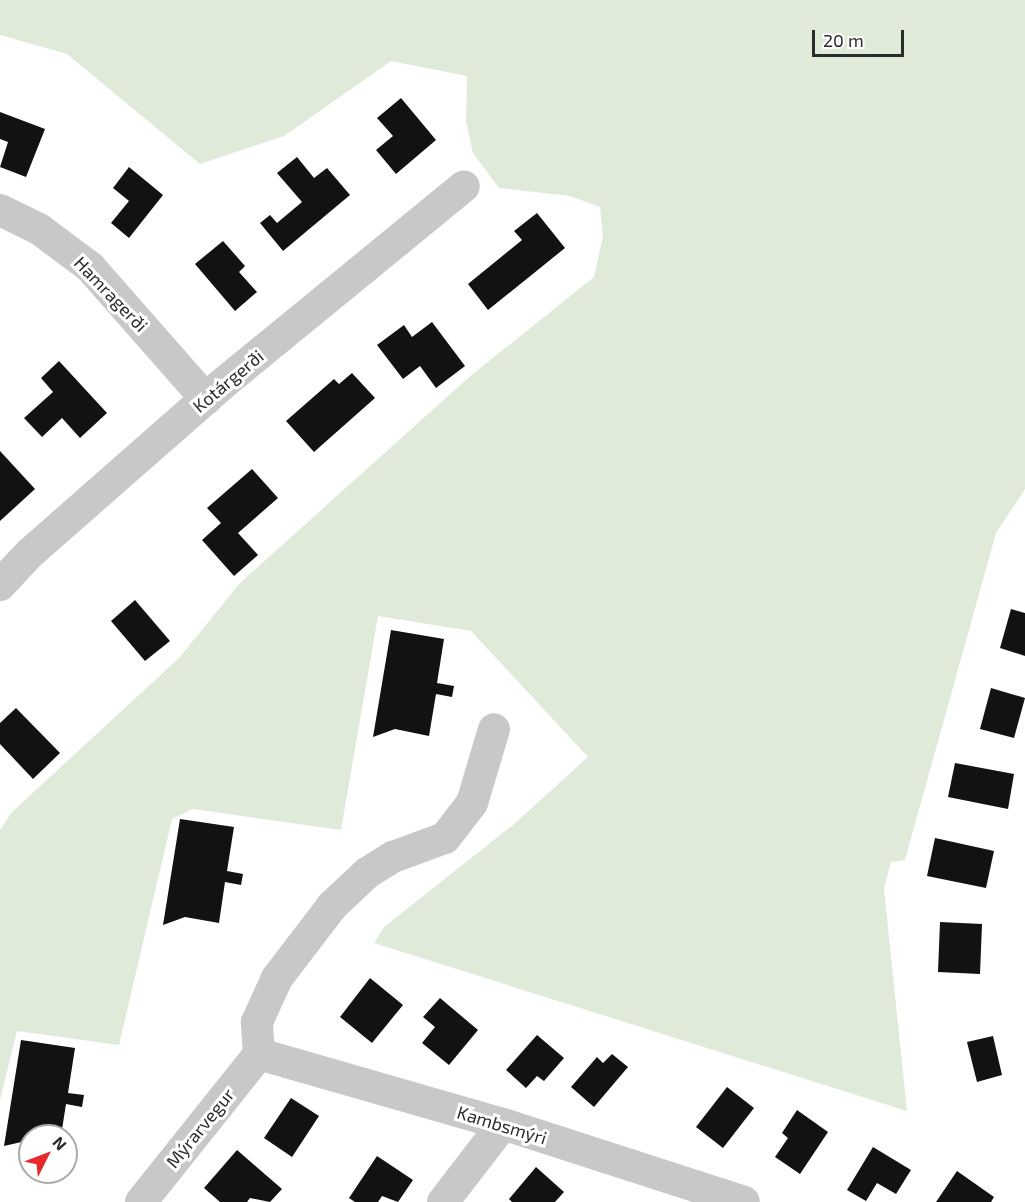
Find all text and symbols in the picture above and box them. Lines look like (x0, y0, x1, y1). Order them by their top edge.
scale bar (815, 18, 906, 56)
text: 20 m (823, 29, 864, 51)
street label: Hamragerði (70, 252, 152, 336)
street label: Kotárgerði (188, 345, 268, 417)
street label: Mýrarvegur (161, 1084, 239, 1172)
street label: Kambsmýri (455, 1101, 549, 1149)
north arrow (18, 1124, 78, 1184)
text: N (49, 1132, 71, 1154)

